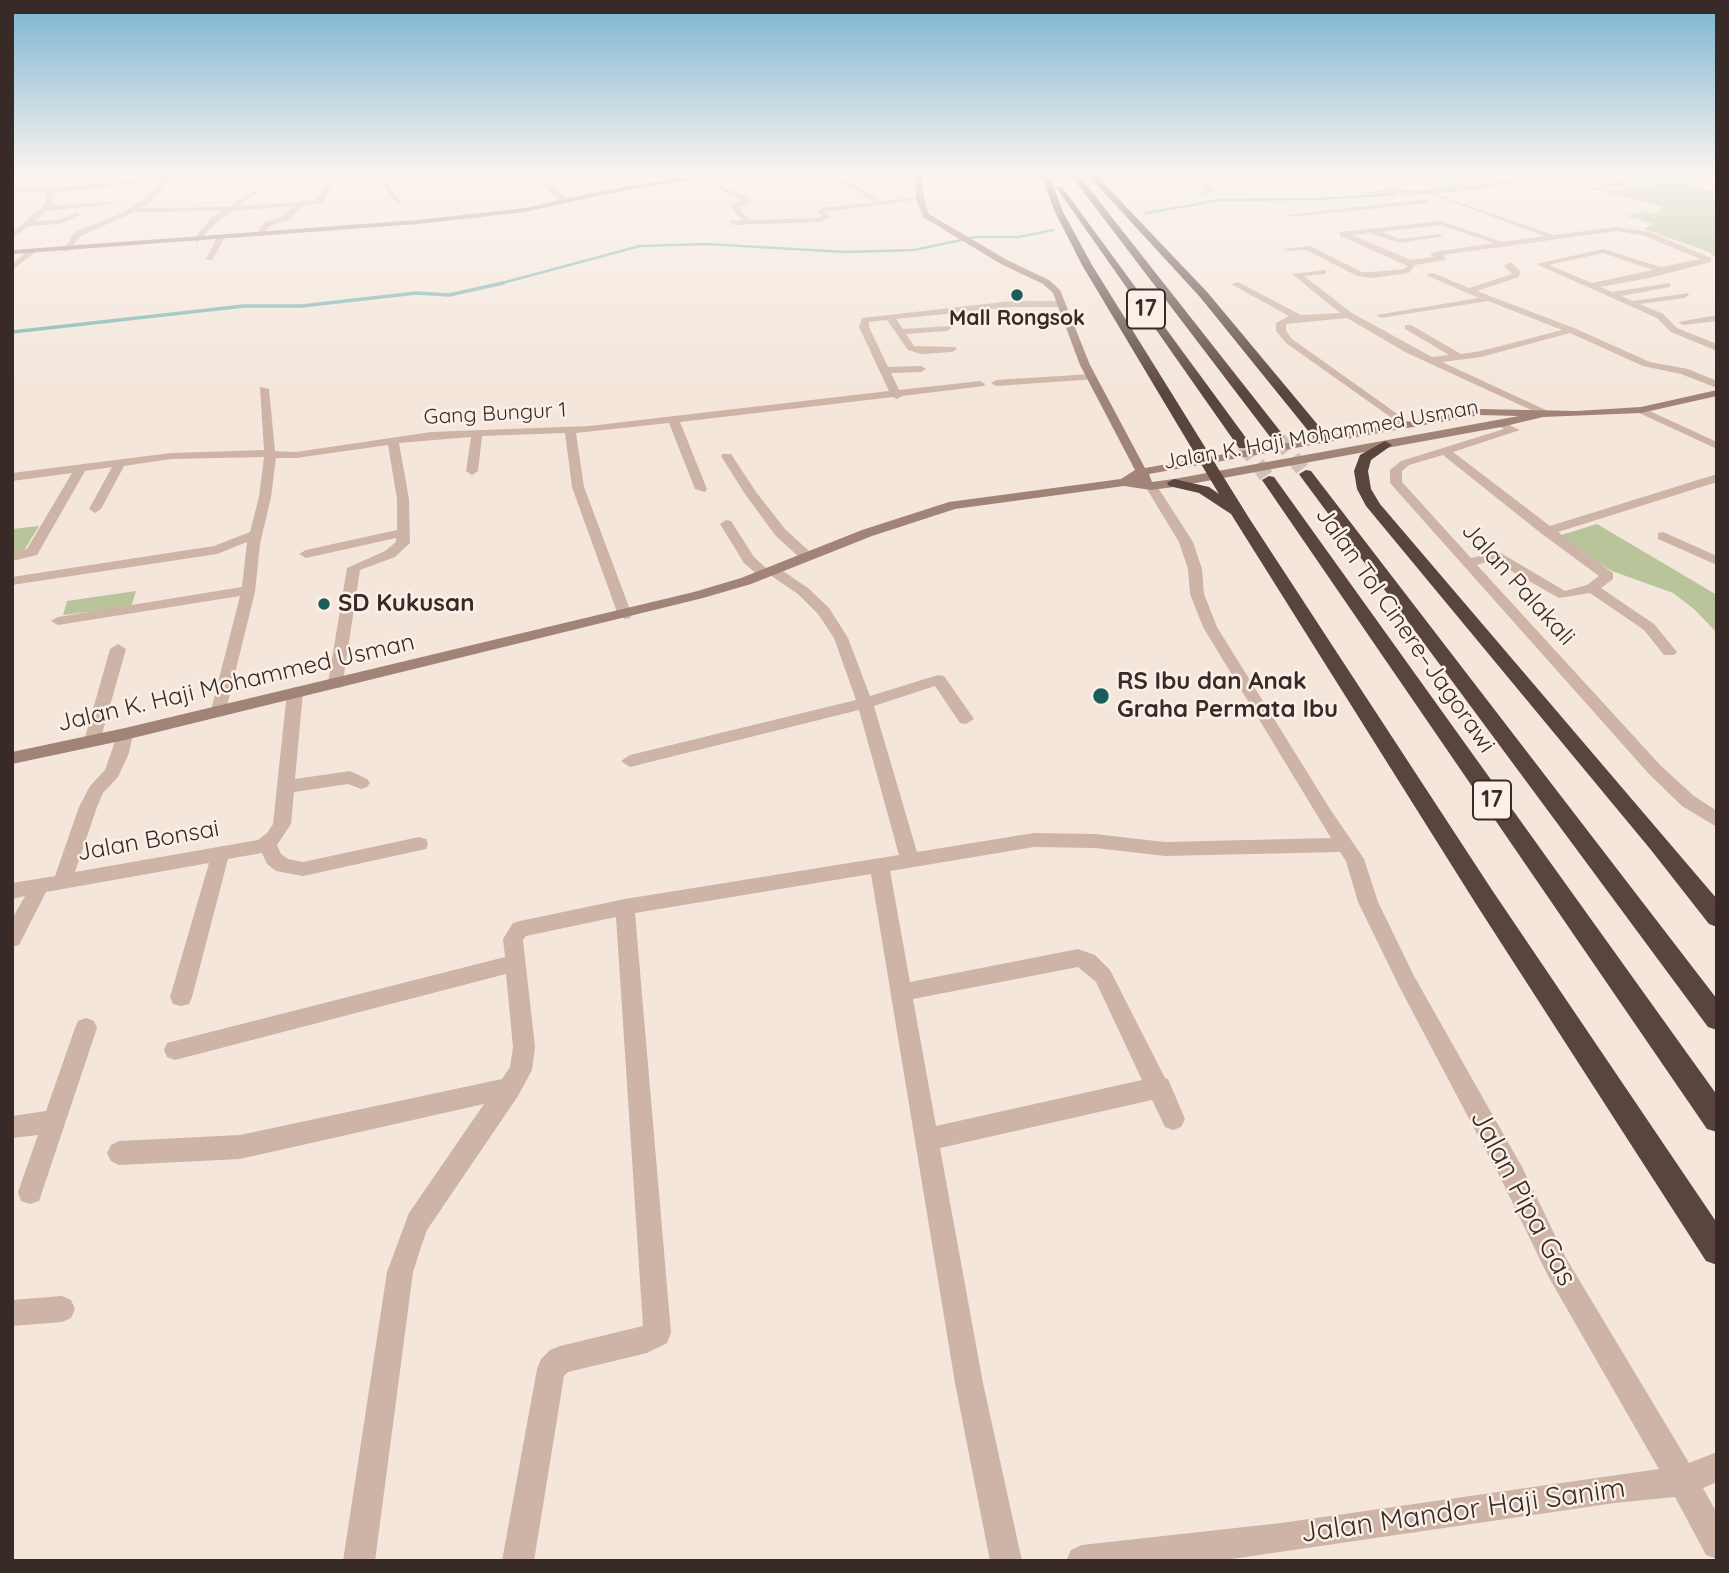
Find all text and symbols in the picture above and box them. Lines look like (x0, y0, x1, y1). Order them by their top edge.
marker: Mall Rongsok (1009, 287, 1025, 303)
road number: 17 (1127, 290, 1165, 328)
place label: Mall Rongsok (949, 306, 1085, 332)
street label: Jalan K. Haji Mohammed Usman (1161, 395, 1481, 475)
street label: Gang Bungur 1 (423, 398, 567, 430)
street label: Jalan Tol Cinere–Jagorawi (1309, 502, 1501, 758)
street label: Jalan Palakali (1455, 517, 1581, 651)
place label: SD Kukusan (338, 590, 474, 618)
marker: SD Kukusan (316, 596, 332, 612)
street label: Jalan K. Haji Mohammed Usman (55, 628, 417, 738)
place label: RS Ibu dan Anak Graha Permata Ibu (1117, 668, 1338, 724)
marker: RS Ibu dan Anak Graha Permata Ibu (1091, 686, 1111, 706)
road number: 17 (1473, 780, 1511, 820)
street label: Jalan Bonsai (75, 814, 221, 868)
street label: Jalan Pipa Gas (1463, 1104, 1583, 1292)
street label: Jalan Mandor Haji Sanim (1298, 1472, 1628, 1550)

